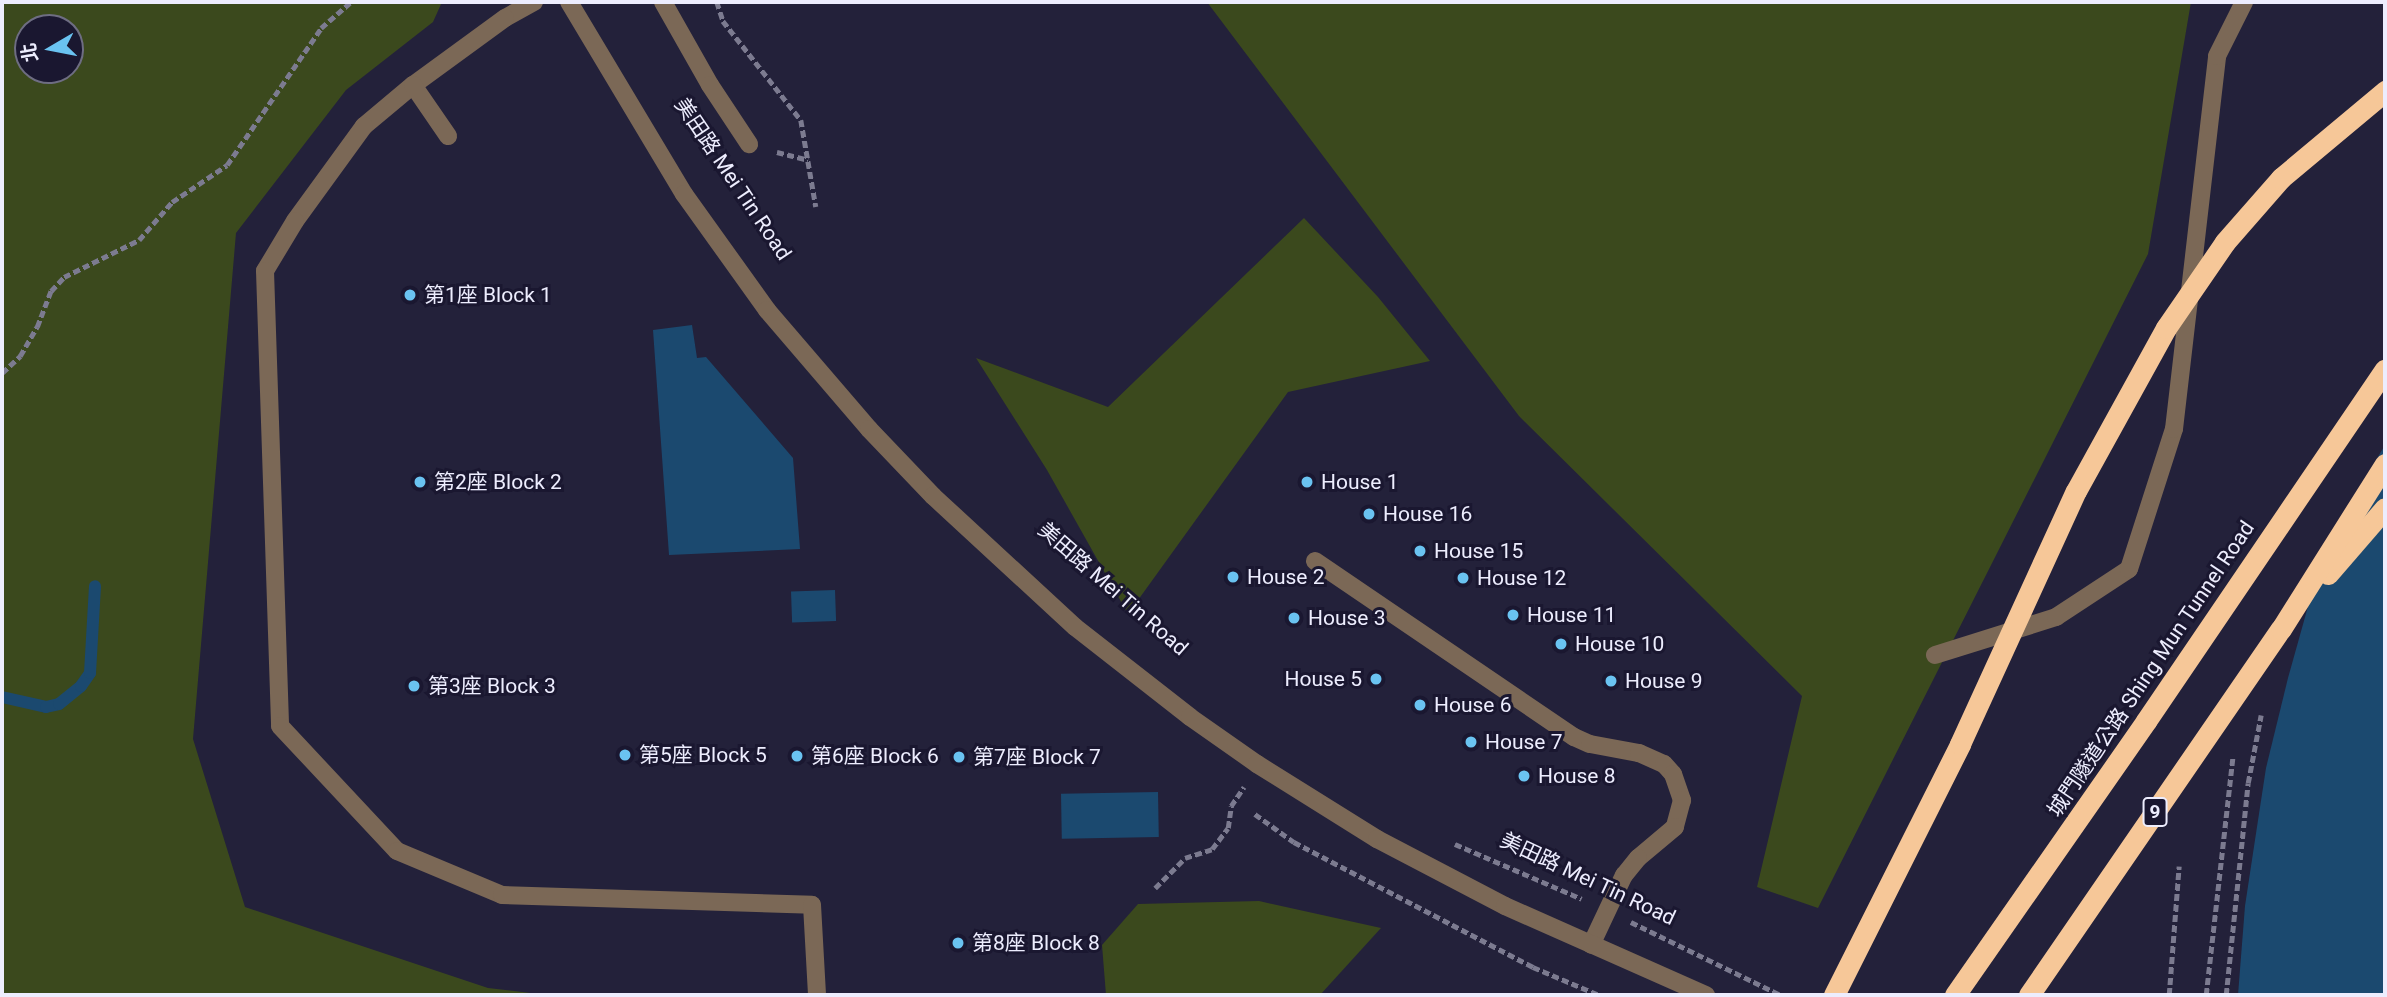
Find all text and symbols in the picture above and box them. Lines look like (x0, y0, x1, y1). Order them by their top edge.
north arrow (14, 14, 84, 84)
text: 北 (17, 41, 43, 64)
street label: 美田路 Mei Tin Road (669, 93, 797, 265)
place label: 第1座 Block 1 (424, 282, 552, 308)
marker: 第1座 Block 1 (402, 287, 418, 303)
place label: 第2座 Block 2 (434, 469, 562, 495)
place label: House 1 (1321, 469, 1399, 495)
marker: 第2座 Block 2 (412, 474, 428, 490)
marker: House 1 (1299, 474, 1315, 490)
place label: House 16 (1383, 501, 1472, 527)
marker: House 16 (1361, 506, 1377, 522)
street label: 城門隧道公路 Shing Mun Tunnel Road (2042, 516, 2260, 822)
street label: 美田路 Mei Tin Road (1033, 517, 1193, 661)
place label: House 15 (1434, 538, 1523, 564)
marker: House 15 (1412, 543, 1428, 559)
place label: House 2 (1247, 564, 1325, 590)
place label: House 12 (1477, 565, 1566, 591)
marker: House 2 (1225, 569, 1241, 585)
marker: House 12 (1455, 570, 1471, 586)
place label: House 11 (1527, 602, 1616, 628)
place label: House 3 (1308, 605, 1386, 631)
marker: House 11 (1505, 607, 1521, 623)
marker: House 3 (1286, 610, 1302, 626)
place label: House 10 (1575, 631, 1664, 657)
marker: House 10 (1553, 636, 1569, 652)
place label: House 5 (1284, 666, 1362, 692)
place label: House 9 (1625, 668, 1703, 694)
marker: House 5 (1368, 671, 1384, 687)
place label: 第3座 Block 3 (428, 673, 556, 699)
marker: House 9 (1603, 673, 1619, 689)
marker: 第3座 Block 3 (406, 678, 422, 694)
place label: House 6 (1434, 692, 1512, 718)
marker: House 6 (1412, 697, 1428, 713)
place label: House 7 (1485, 729, 1563, 755)
marker: House 7 (1463, 734, 1479, 750)
place label: 第5座 Block 5 (639, 742, 767, 768)
place label: 第6座 Block 6 (811, 743, 939, 769)
place label: 第7座 Block 7 (973, 744, 1101, 770)
marker: 第5座 Block 5 (617, 747, 633, 763)
marker: 第6座 Block 6 (789, 748, 805, 764)
marker: 第7座 Block 7 (951, 749, 967, 765)
place label: House 8 (1538, 763, 1616, 789)
marker: House 8 (1516, 768, 1532, 784)
road number: 9 (2141, 796, 2169, 828)
street label: 美田路 Mei Tin Road (1496, 827, 1680, 931)
place label: 第8座 Block 8 (972, 930, 1100, 956)
marker: 第8座 Block 8 (950, 935, 966, 951)

